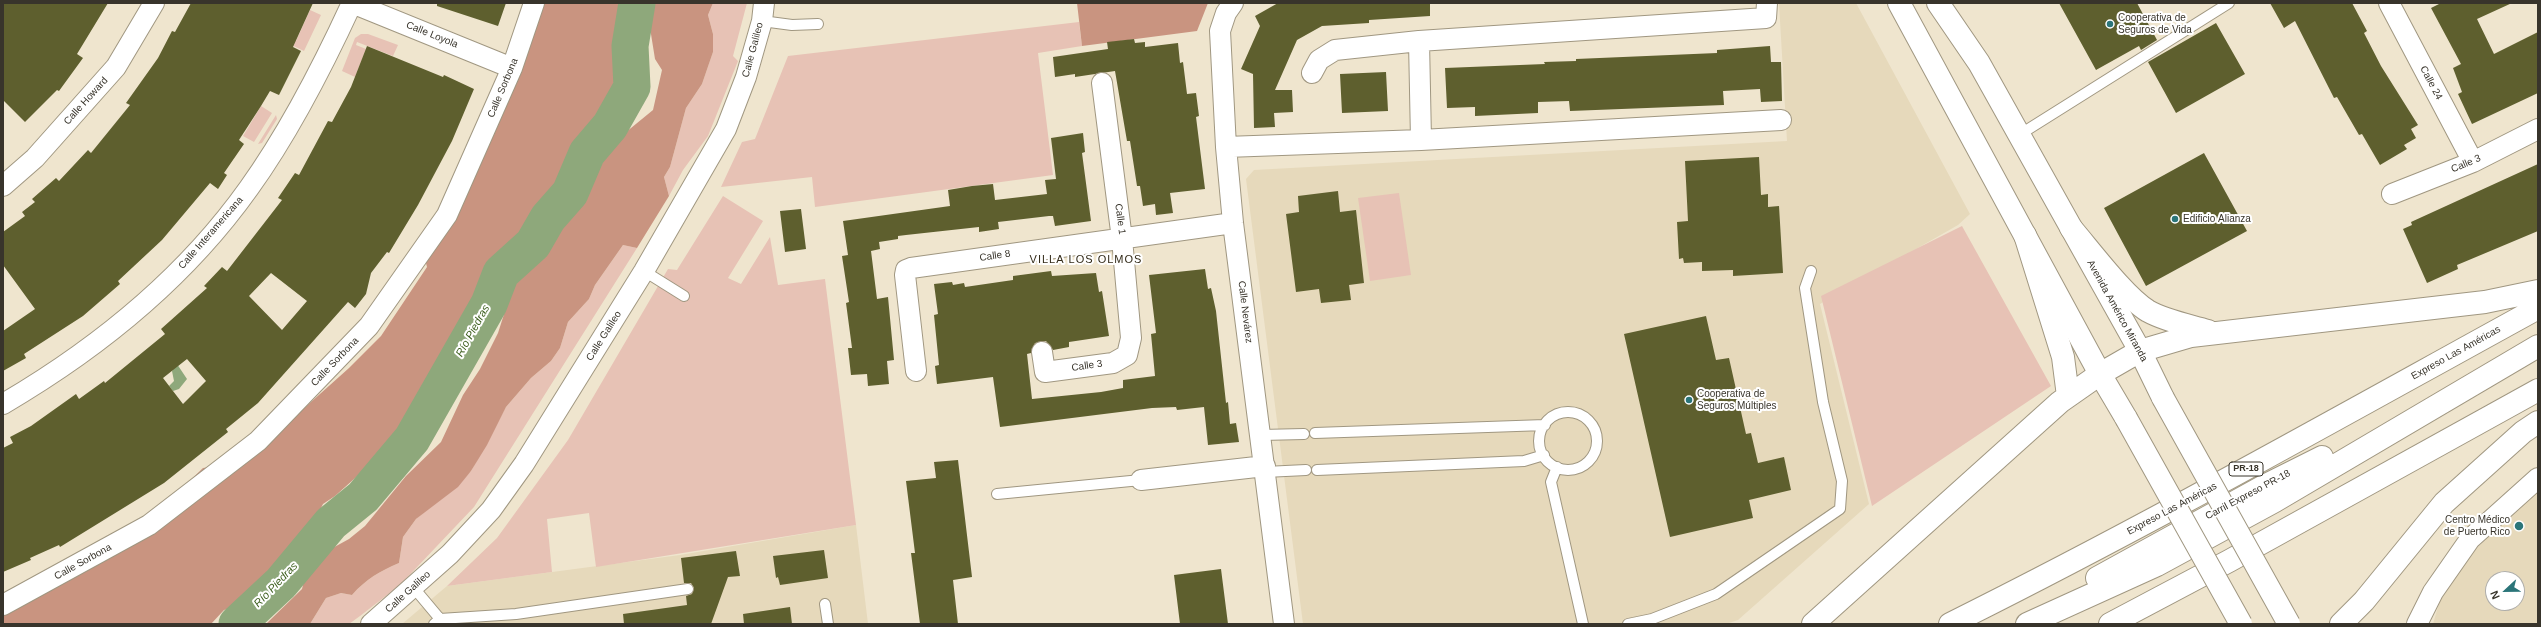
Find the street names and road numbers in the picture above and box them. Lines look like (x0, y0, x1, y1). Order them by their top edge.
street label: Calle Loyola (404, 19, 460, 51)
street label: Calle Galileo (740, 21, 766, 79)
street label: Calle Sorbona (485, 56, 521, 120)
street label: Calle 24 (2417, 64, 2445, 102)
street label: Calle Howard (61, 75, 111, 127)
street label: Calle 3 (2449, 152, 2483, 176)
street label: Calle Interamericana (176, 194, 246, 272)
street label: Calle 1 (1112, 203, 1128, 235)
street label: Calle 8 (979, 248, 1011, 264)
street label: Avenida Américo Miranda (2084, 258, 2150, 364)
street label: Calle Nevárez (1235, 280, 1255, 344)
street label: Calle Galileo (584, 309, 624, 363)
street label: Expreso Las Américas (2409, 324, 2503, 382)
street label: Calle Sorbona (309, 335, 361, 389)
street label: Calle 3 (1071, 358, 1103, 374)
road number: PR-18 (2229, 462, 2263, 476)
street label: Carril Expreso PR-18 (2203, 468, 2293, 522)
street label: Expreso Las Américas (2125, 480, 2219, 538)
street label: Calle Sorbona (52, 541, 114, 583)
street label: Calle Galileo (383, 569, 433, 615)

